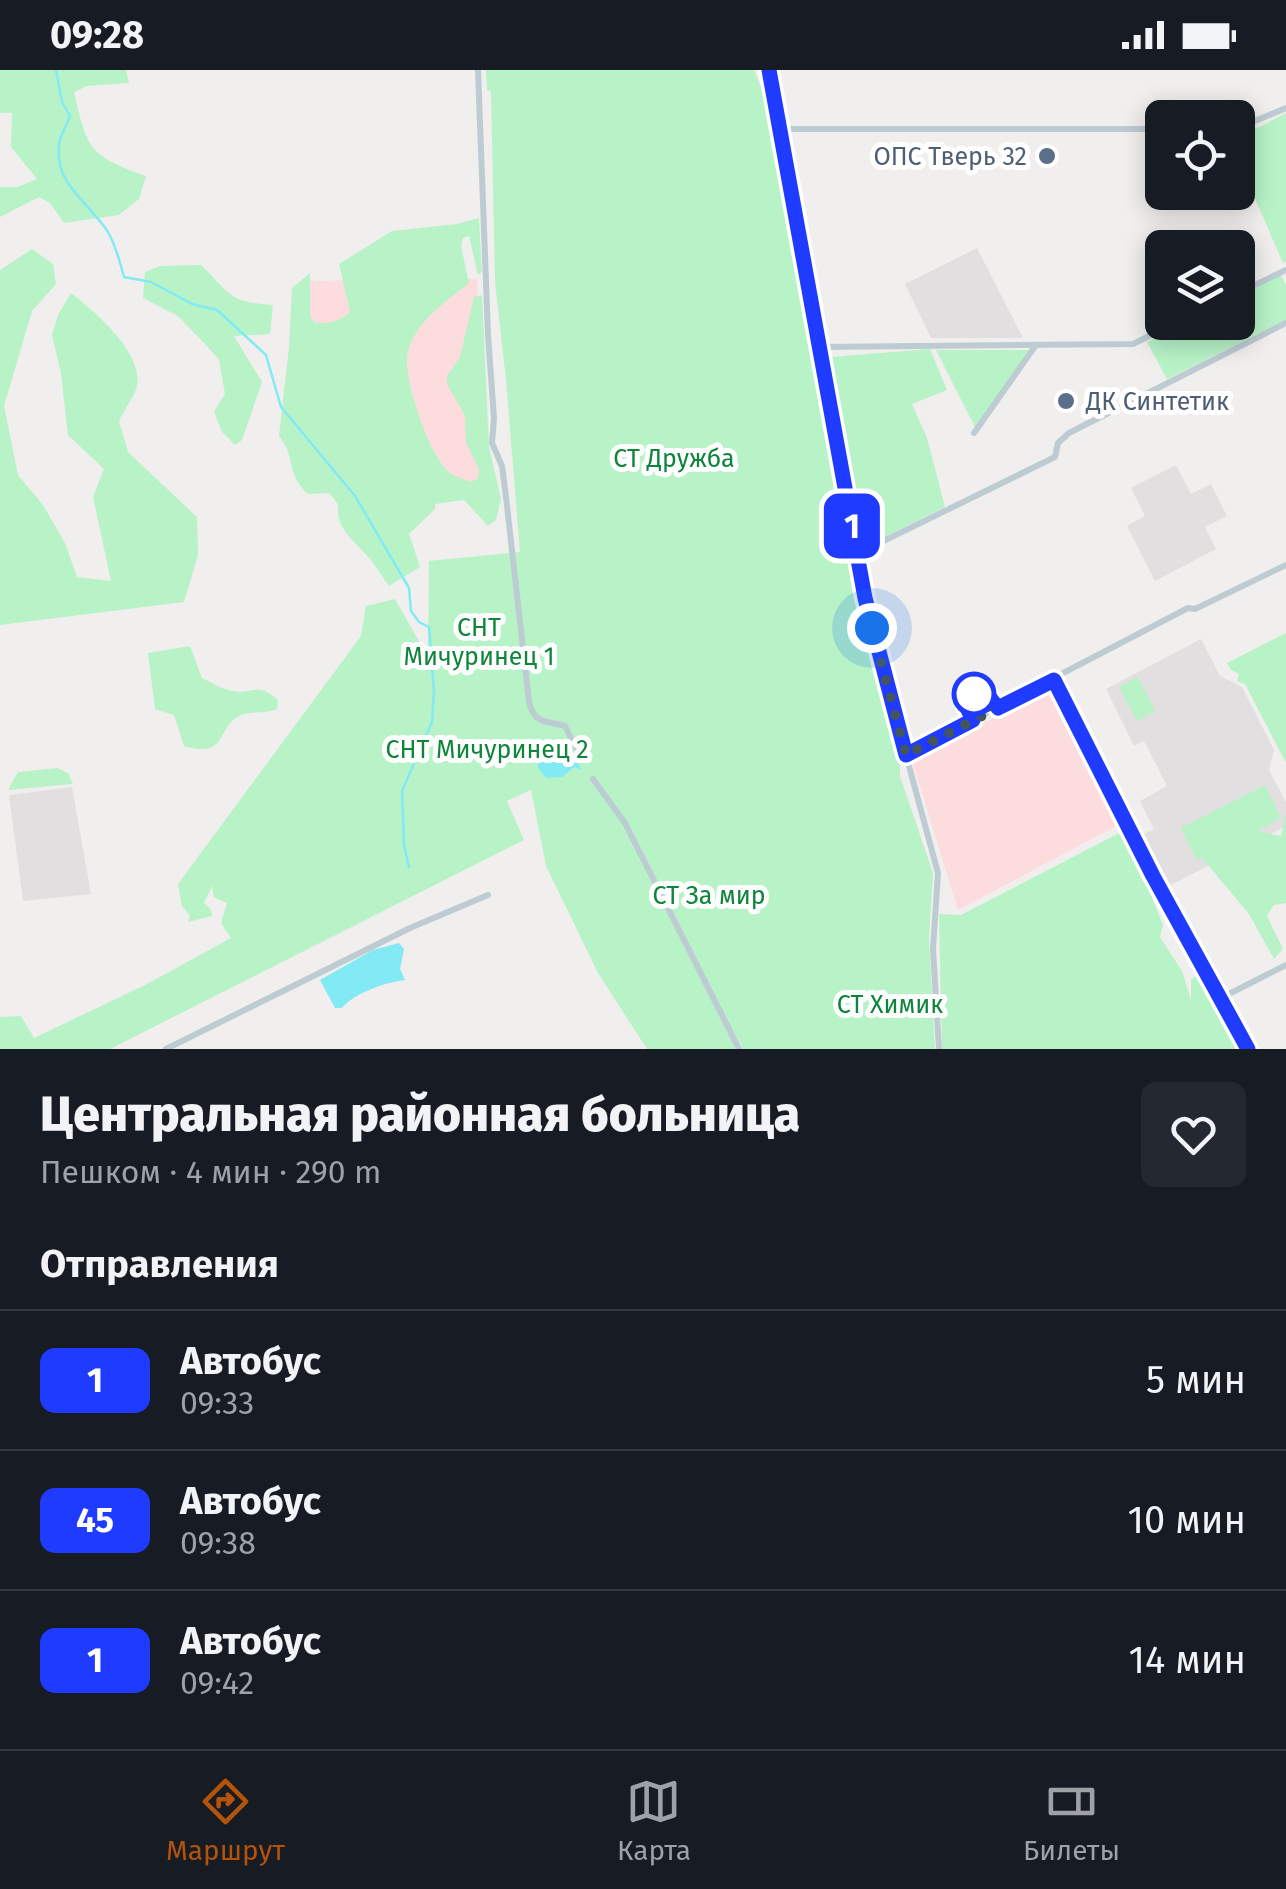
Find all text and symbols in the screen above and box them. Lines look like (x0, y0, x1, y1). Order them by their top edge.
text: 09:28 (50, 12, 144, 58)
map controls (1145, 100, 1255, 340)
button: locate (1145, 100, 1255, 210)
place label: ОПС Тверь 32 (873, 142, 1027, 172)
marker: ОПС Тверь 32 (1036, 145, 1058, 167)
button: layers (1145, 230, 1255, 340)
place label: ДК Синтетик (1085, 387, 1229, 417)
marker: ДК Синтетик (1055, 390, 1077, 412)
park label: СТ Дружба (613, 444, 735, 474)
line badge: 1 (820, 494, 884, 558)
text: 1 (844, 505, 860, 547)
your location (847, 603, 897, 653)
park label: СНТ Мичуринец 1 (404, 613, 554, 672)
unlabelled marker (953, 673, 995, 715)
park label: СНТ Мичуринец 2 (385, 735, 589, 765)
park label: СТ За мир (652, 881, 766, 911)
park label: СТ Химик (837, 990, 943, 1020)
button: heart (1141, 1082, 1246, 1187)
text: Центральная районная больница (40, 1086, 800, 1144)
text: Пешком · 4 мин · 290 m (40, 1153, 382, 1191)
text: Отправления (40, 1241, 279, 1287)
text: Автобус (180, 1338, 321, 1384)
text: 5 мин (1146, 1357, 1246, 1403)
text: 1 (87, 1359, 103, 1401)
text: 09:33 (180, 1384, 254, 1422)
text: Автобус (180, 1478, 321, 1524)
text: 10 мин (1127, 1497, 1246, 1543)
text: 45 (76, 1499, 114, 1541)
text: 09:38 (180, 1524, 256, 1562)
text: Автобус (180, 1618, 321, 1664)
text: 14 мин (1128, 1637, 1246, 1683)
text: 1 (87, 1639, 103, 1681)
text: 09:42 (180, 1664, 254, 1702)
tab: Маршрут (166, 1774, 285, 1867)
tab: Карта (617, 1774, 691, 1867)
tab: Билеты (1023, 1774, 1120, 1867)

